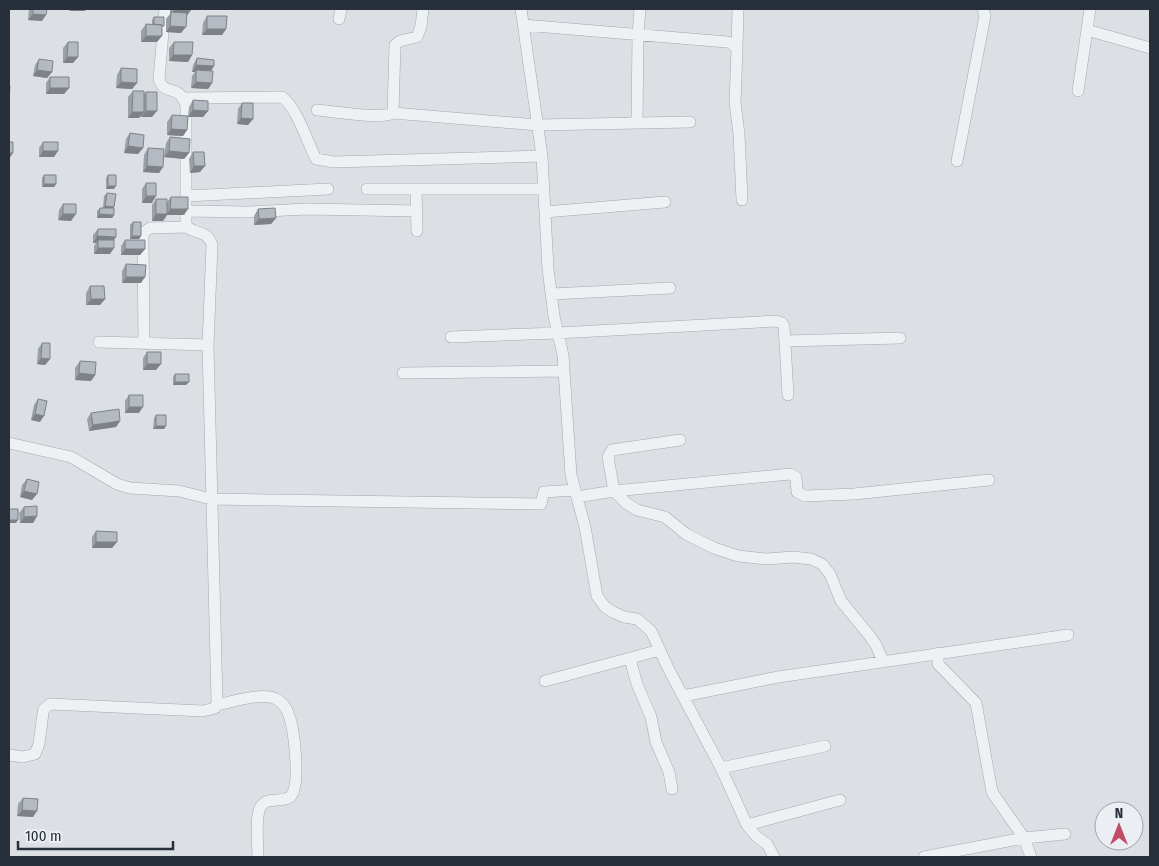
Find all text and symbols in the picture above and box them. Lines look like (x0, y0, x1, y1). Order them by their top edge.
north arrow (1094, 801, 1144, 851)
text: N (1115, 805, 1123, 822)
scale bar (18, 818, 172, 850)
text: 100 m (25, 827, 62, 845)

